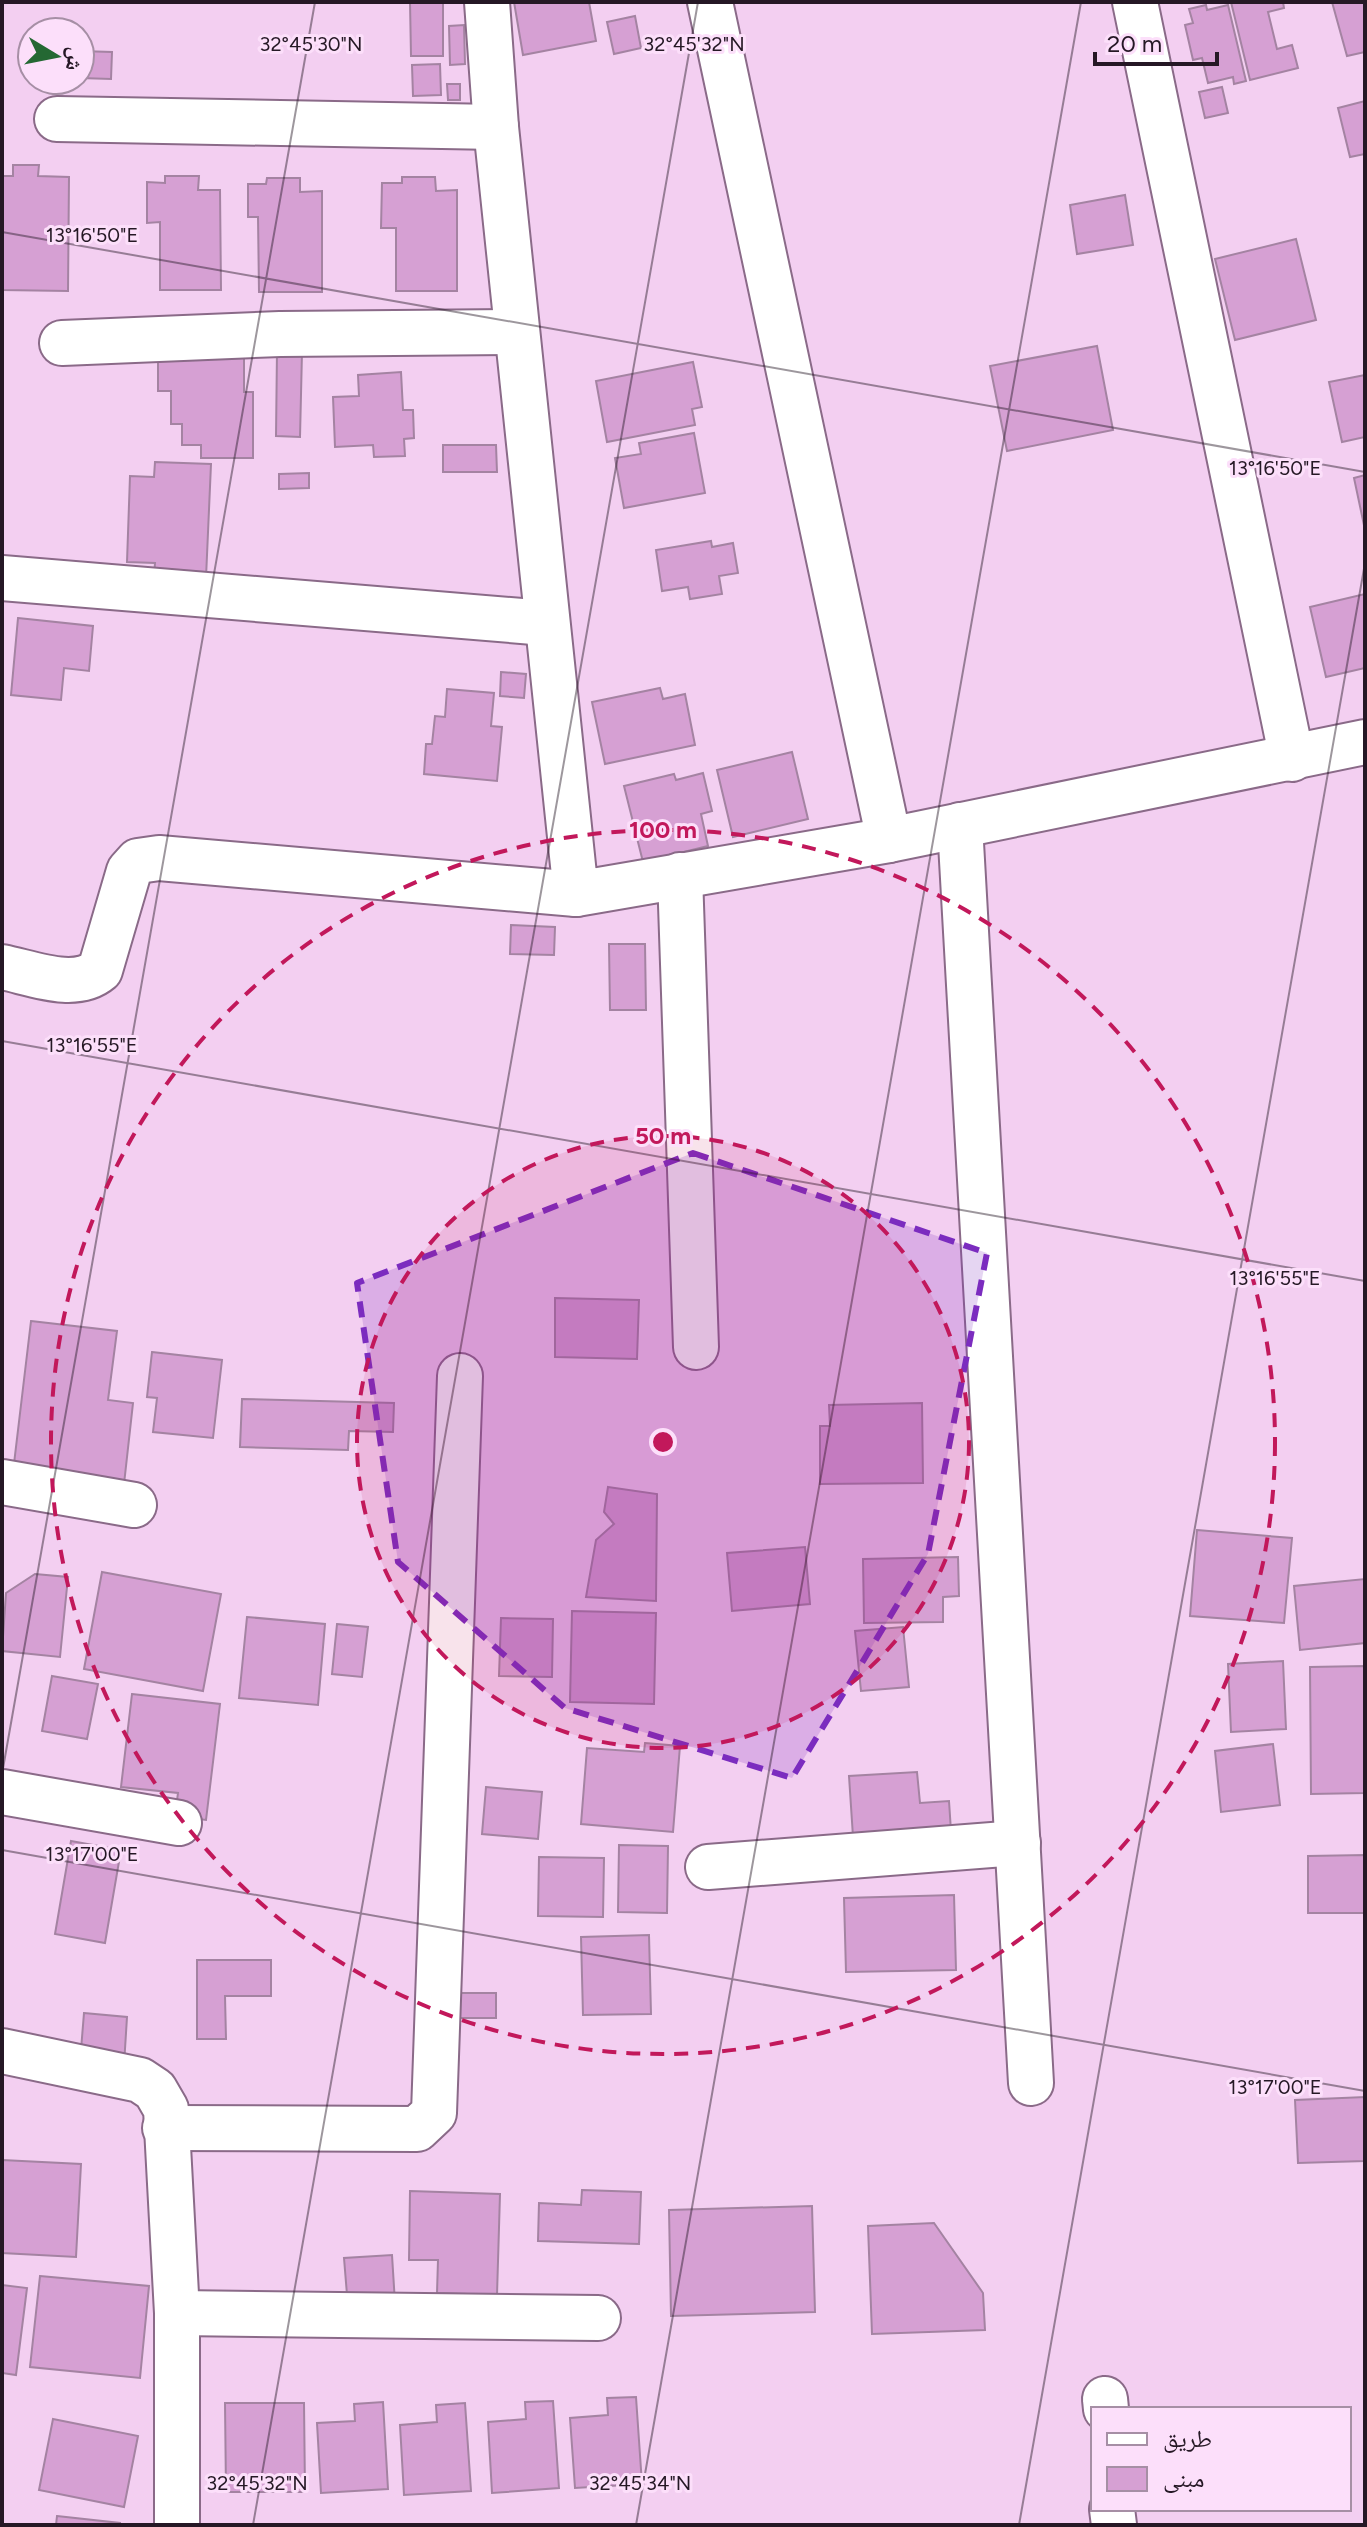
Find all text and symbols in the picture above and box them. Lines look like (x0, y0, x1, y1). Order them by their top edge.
north arrow (16, 16, 96, 96)
scale bar (1095, 16, 1217, 66)
text: 20 m (1107, 29, 1162, 58)
text: 32°45'30"N (260, 32, 362, 56)
text: 32°45'32"N (643, 32, 745, 56)
text: ش (60, 46, 91, 73)
text: 13°16'50"E (46, 223, 138, 247)
text: 13°16'50"E (1229, 456, 1321, 480)
text: 100 m (629, 815, 697, 844)
text: 13°16'55"E (46, 1033, 138, 1057)
text: 50 m (635, 1121, 691, 1150)
text: 13°16'55"E (1229, 1266, 1321, 1290)
centre of rings (649, 1428, 677, 1456)
text: 13°17'00"E (45, 1842, 139, 1866)
text: 13°17'00"E (1228, 2075, 1322, 2099)
legend (1091, 2407, 1351, 2511)
text: طريق (1163, 2424, 1212, 2453)
text: مبنى (1163, 2464, 1204, 2493)
text: 32°45'32"N (206, 2471, 308, 2495)
text: 32°45'34"N (589, 2471, 691, 2495)

